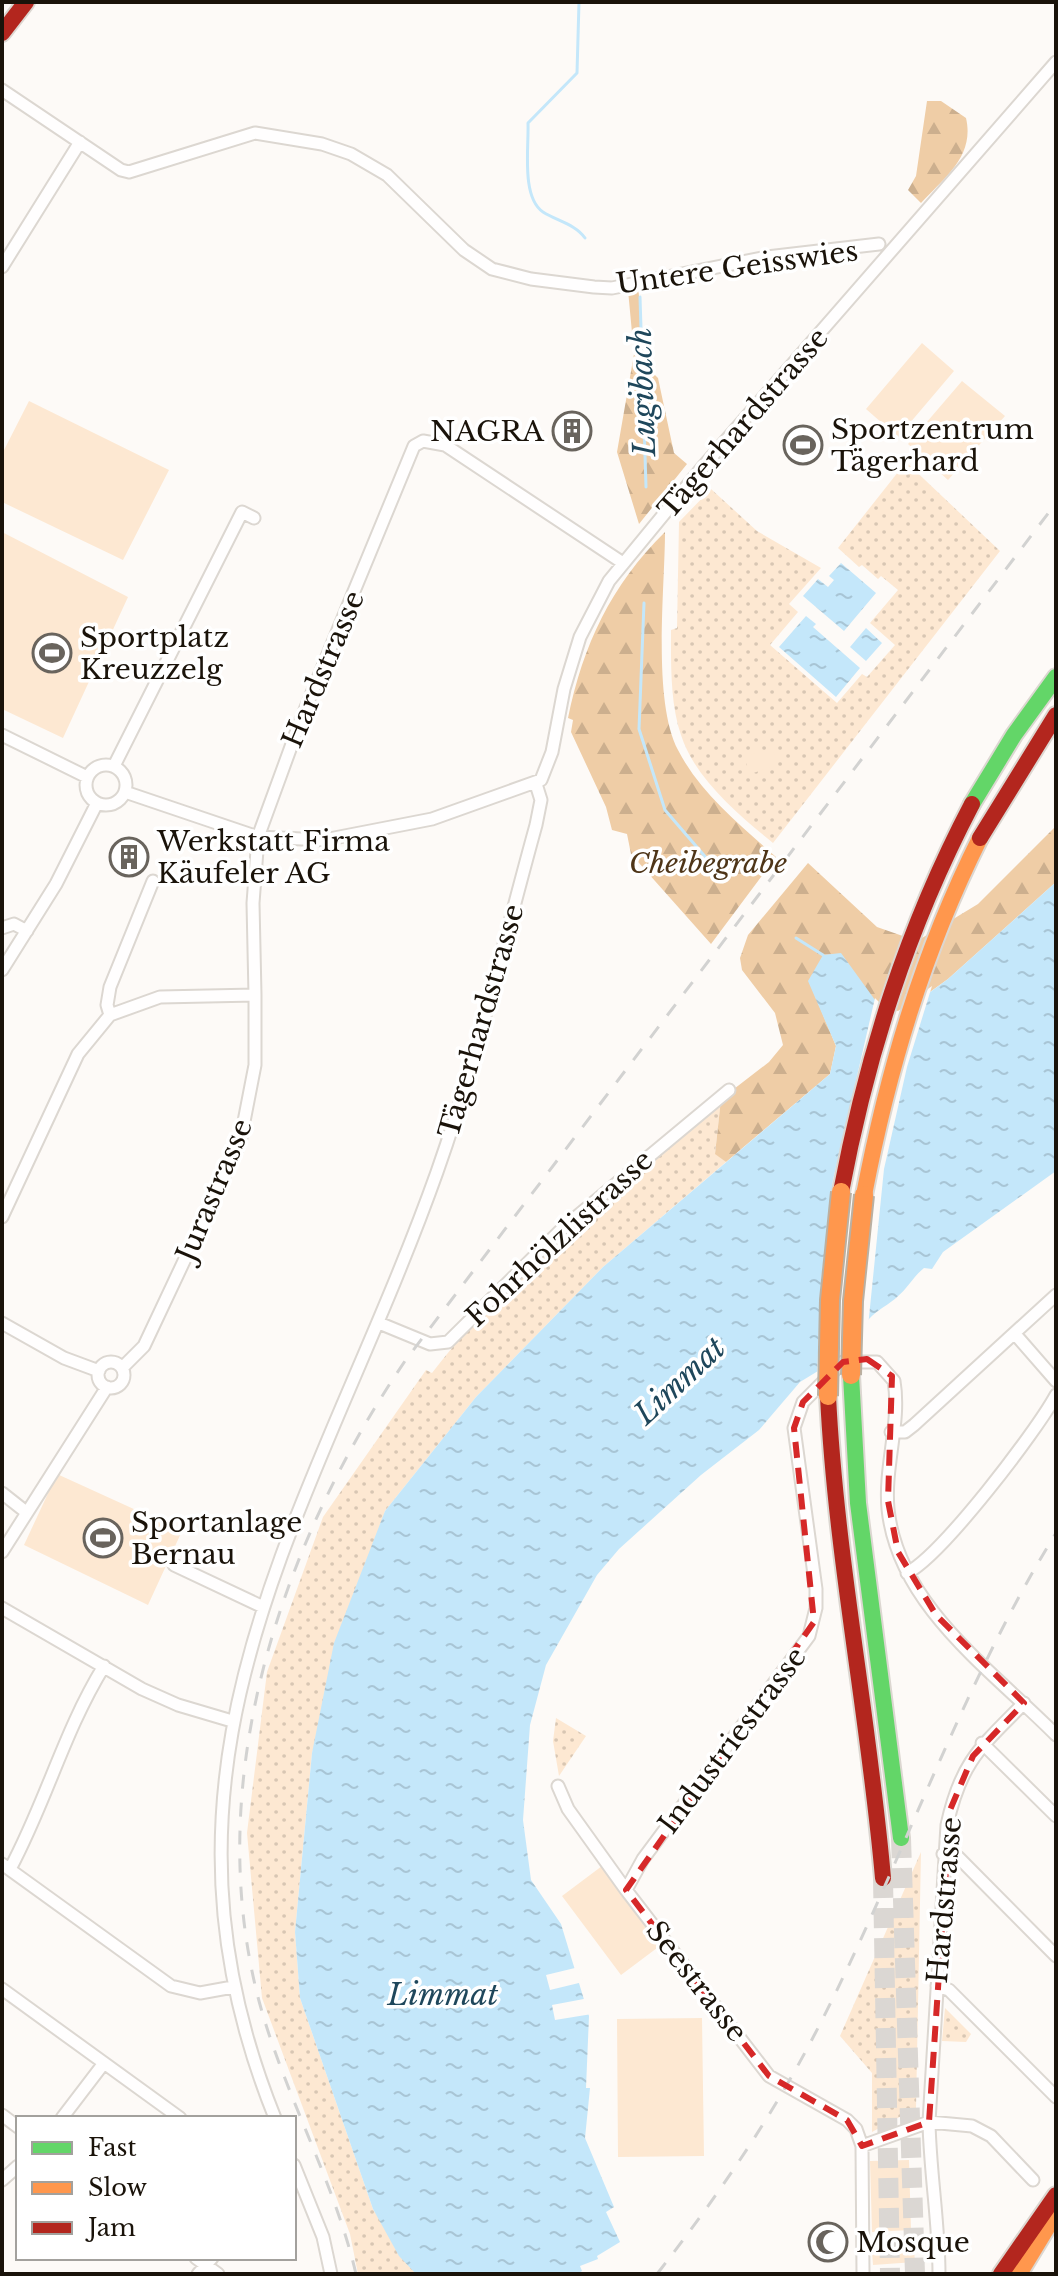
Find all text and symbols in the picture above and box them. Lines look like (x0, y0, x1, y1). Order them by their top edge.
street label: Untere Geisswies (614, 233, 860, 302)
street label: Tägerhardstrasse (651, 321, 836, 526)
water label: Lugibach (622, 327, 663, 458)
building icon: NAGRA (551, 410, 593, 452)
place label: Sportzentrum Tägerhard (831, 412, 1034, 479)
place label: NAGRA (430, 414, 544, 449)
sports icon: Sportzentrum Tägerhard (782, 424, 824, 466)
street label: Hardstrasse (275, 585, 372, 753)
place label: Sportplatz Kreuzzelg (80, 620, 229, 687)
sports icon: Sportplatz Kreuzzelg (31, 632, 73, 674)
place label: Werkstatt Firma Käufeler AG (156, 824, 390, 891)
building icon: Werkstatt Firma Käufeler AG (108, 836, 150, 878)
park label: Cheibegrabe (629, 846, 787, 881)
street label: Tägerhardstrasse (431, 900, 532, 1142)
street label: Jurastrasse (167, 1114, 260, 1271)
street label: Fohrhölzlistrasse (459, 1143, 660, 1334)
water label: Limmat (626, 1329, 733, 1433)
place label: Sportanlage Bernau (131, 1505, 302, 1572)
sports icon: Sportanlage Bernau (82, 1517, 124, 1559)
street label: Industriestrasse (651, 1640, 814, 1840)
street label: Hardstrasse (920, 1815, 969, 1985)
street label: Seestrasse (639, 1914, 755, 2049)
water label: Limmat (387, 1976, 499, 2013)
legend (16, 2116, 296, 2260)
text: Fast (88, 2133, 136, 2162)
text: Slow (88, 2173, 147, 2202)
text: Jam (85, 2213, 136, 2242)
mosque icon: Mosque (807, 2221, 849, 2263)
place label: Mosque (856, 2225, 970, 2260)

